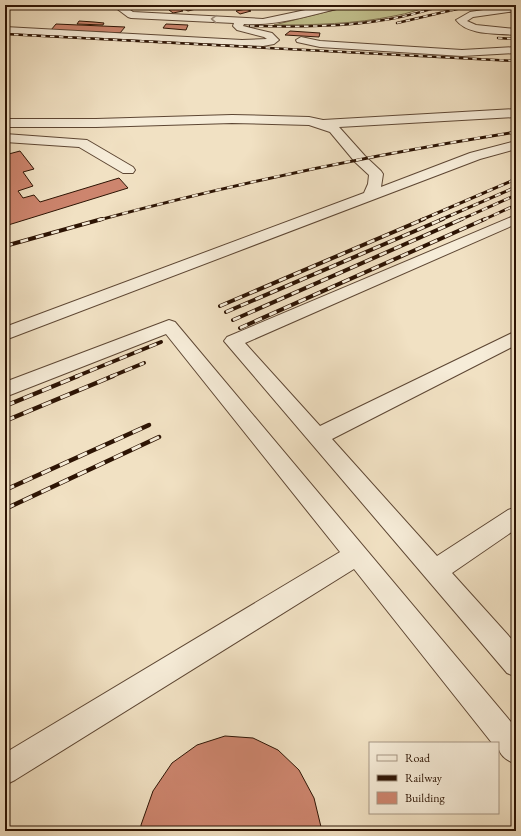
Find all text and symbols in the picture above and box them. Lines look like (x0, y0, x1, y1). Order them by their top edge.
one-way arrow (211, 15, 217, 23)
legend (369, 742, 499, 814)
text: Road (405, 750, 431, 766)
text: Railway (405, 770, 443, 786)
text: Building (405, 790, 446, 806)

